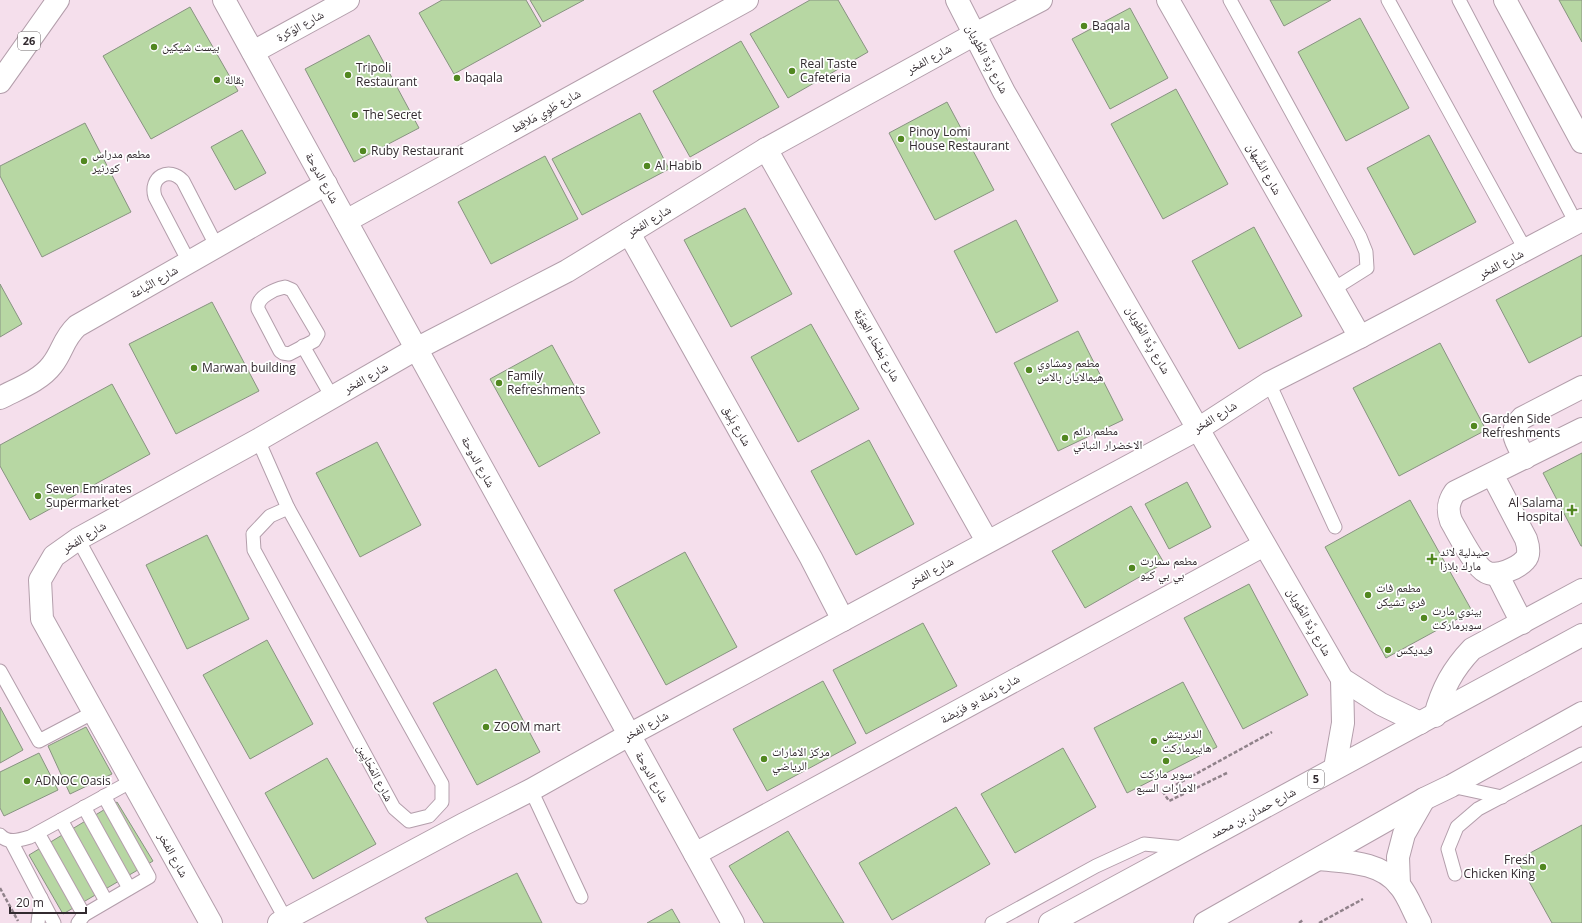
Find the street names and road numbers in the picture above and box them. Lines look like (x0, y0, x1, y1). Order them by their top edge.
street label: شارع الوَكرة (273, 6, 327, 46)
street label: شارع رِدَّة الطِّويان (961, 21, 1013, 97)
road number: 26 (18, 32, 40, 50)
street label: شارع الفخر (902, 39, 954, 78)
street label: شارع طَوِي مَلاقِط (508, 84, 585, 138)
street label: شارع الشَّبهان (1243, 140, 1286, 198)
street label: شارع الدوحة (302, 149, 343, 206)
street label: شارع الفخر (623, 201, 674, 241)
street label: شارع الفخر (1474, 245, 1526, 283)
street label: شارع النَّباعة (127, 261, 181, 302)
street label: شارع رِدَّة الطِّويان (1121, 302, 1175, 377)
street label: شارع بَطحَاء العِوَيَّة (850, 305, 905, 385)
street label: شارع الفخر (339, 358, 391, 398)
street label: شارع الفخر (1189, 396, 1240, 437)
street label: شارع بِلَيق (719, 402, 756, 449)
street label: شارع الدوحة (458, 433, 499, 490)
street label: شارع الفخر (58, 517, 109, 557)
street label: شارع الفخر (904, 552, 956, 591)
street label: شارع رِدَّة الطِّويان (1282, 584, 1336, 659)
street label: شارع رَملة بو فرَيضة (937, 670, 1023, 727)
street label: شارع الفخر (619, 706, 671, 745)
street label: شارع المَحَايِين (353, 741, 398, 805)
street label: شارع الدوحة (632, 748, 673, 805)
road number: 5 (1308, 770, 1324, 788)
street label: شارع حمدان بن محمد (1207, 783, 1299, 842)
street label: شارع الفخر (154, 828, 193, 880)

